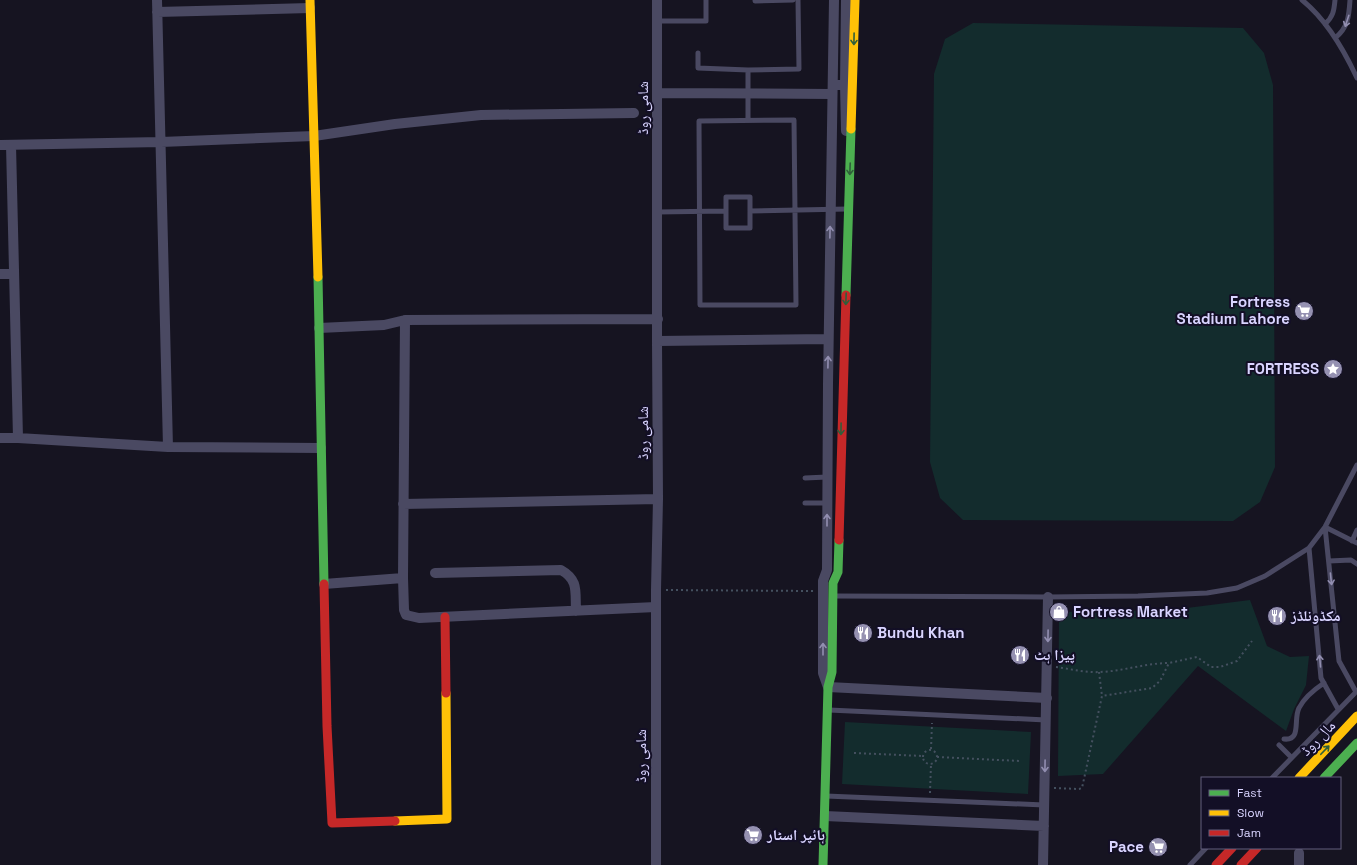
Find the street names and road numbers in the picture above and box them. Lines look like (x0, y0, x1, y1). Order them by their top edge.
street label: شامی روڈ (633, 81, 653, 135)
street label: شامی روڈ (633, 406, 653, 460)
street label: مال روڈ (1296, 716, 1340, 760)
street label: شامی روڈ (631, 729, 651, 783)

